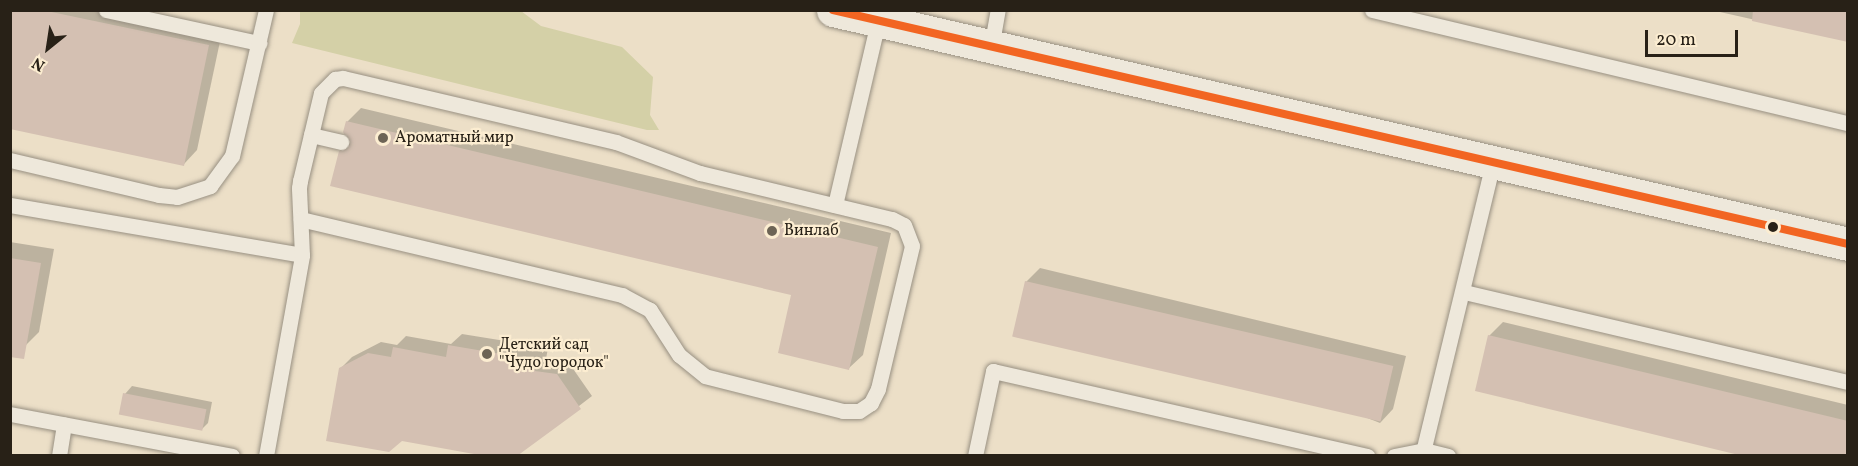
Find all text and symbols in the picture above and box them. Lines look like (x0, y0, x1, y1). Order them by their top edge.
north arrow (18, 18, 78, 78)
scale bar (1648, 18, 1741, 56)
text: 20 m (1656, 28, 1696, 53)
text: N (28, 51, 50, 76)
place label: Ароматный мир (395, 128, 514, 148)
marker: Ароматный мир (376, 131, 390, 145)
place label: Винлаб (784, 221, 839, 241)
unlabelled marker (1767, 221, 1779, 233)
marker: Винлаб (765, 224, 779, 238)
place label: Детский сад "Чудо городок" (499, 335, 609, 373)
marker: Детский сад "Чудо городок" (480, 347, 494, 361)

